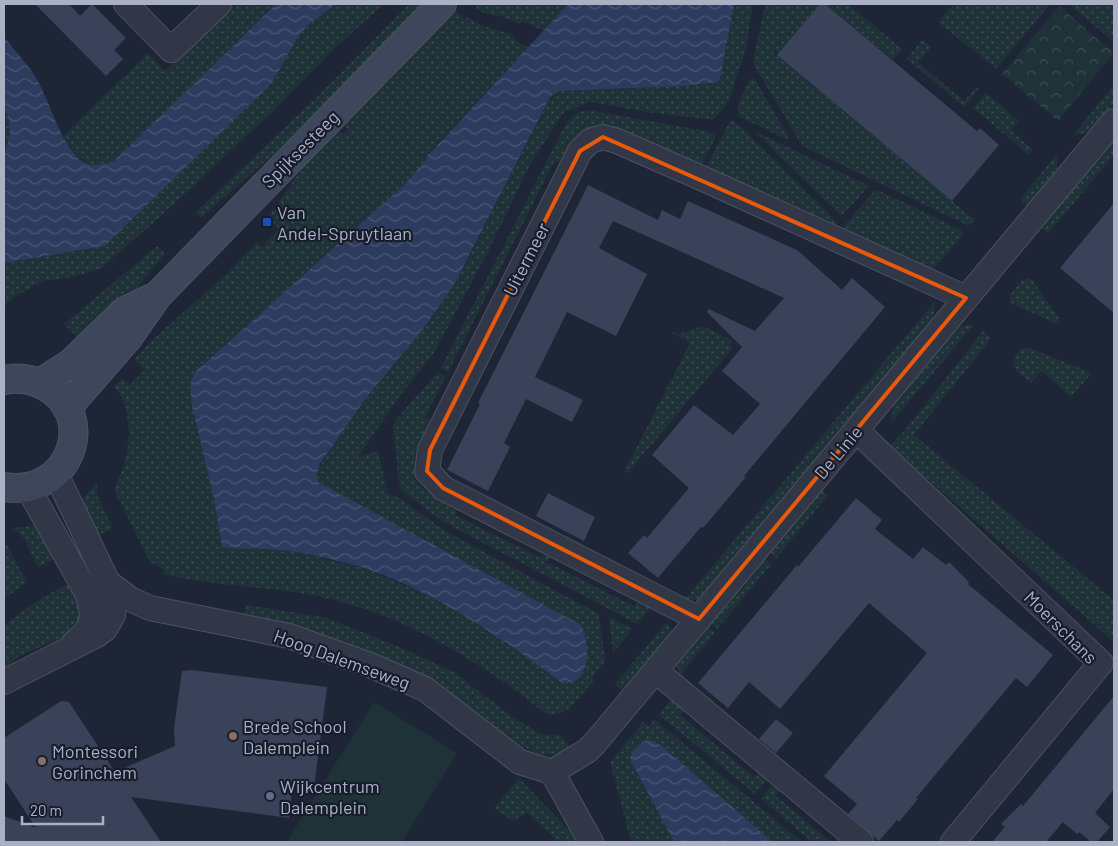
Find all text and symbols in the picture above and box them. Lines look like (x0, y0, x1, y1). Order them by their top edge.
street label: Spijksesteeg (257, 106, 343, 192)
place label: Van Andel-Spruytlaan (277, 201, 412, 244)
marker: Van Andel-Spruytlaan (261, 216, 273, 228)
street label: Uitermeer (498, 218, 554, 299)
street label: De Linie (809, 421, 867, 483)
street label: Moerschans (1020, 586, 1102, 668)
street label: Hoog Dalemseweg (271, 624, 413, 694)
place label: Brede School Dalemplein (243, 715, 347, 758)
marker: Brede School Dalemplein (227, 730, 239, 742)
place label: Montessori Gorinchem (52, 740, 138, 783)
marker: Montessori Gorinchem (36, 755, 48, 767)
place label: Wijkcentrum Dalemplein (280, 775, 380, 818)
marker: Wijkcentrum Dalemplein (264, 790, 276, 802)
scale bar (22, 794, 104, 826)
text: 20 m (30, 801, 62, 819)

